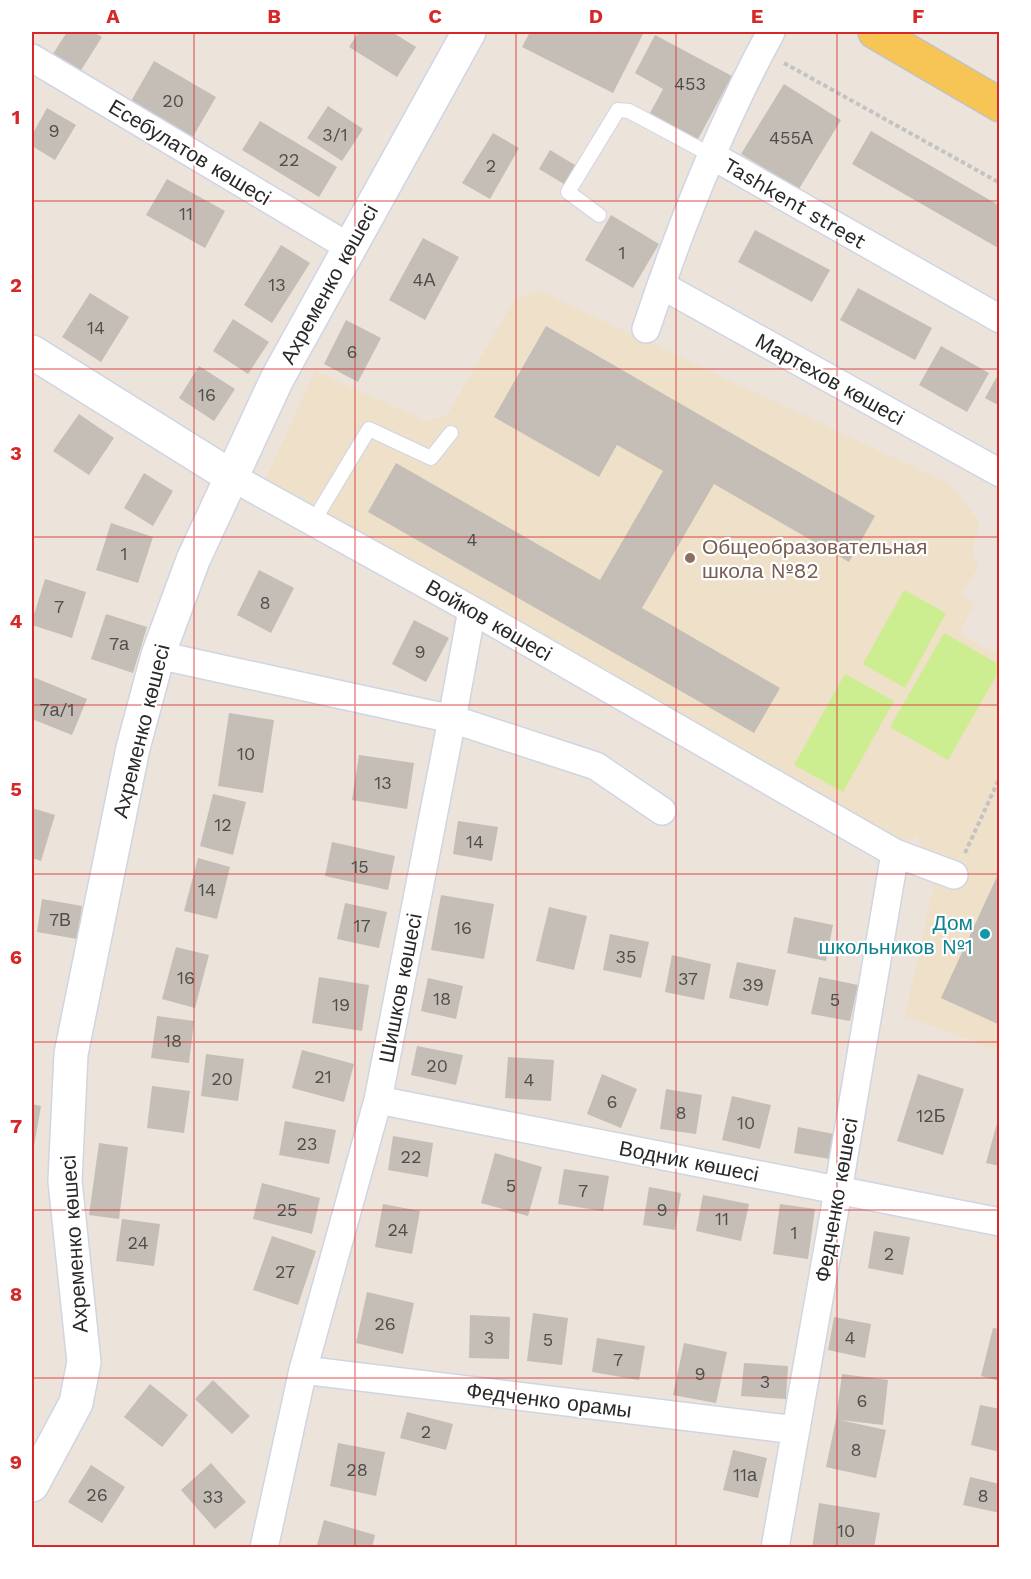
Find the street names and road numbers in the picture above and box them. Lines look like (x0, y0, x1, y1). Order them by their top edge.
street label: Есебулатов көшесі (104, 94, 276, 210)
street label: Tashkent street (720, 152, 871, 254)
street label: Ахременко көшесі (275, 200, 383, 368)
street label: Мартехов көшесі (751, 328, 909, 430)
street label: Войков көшесі (422, 574, 556, 666)
street label: Ахременко көшесі (107, 641, 175, 821)
street label: Шишков көшесі (373, 911, 427, 1065)
street label: Федченко көшесі (809, 1116, 863, 1284)
street label: Водник көшесі (617, 1135, 761, 1187)
street label: Ахременко көшесі (55, 1154, 93, 1334)
street label: Федченко орамы (465, 1377, 633, 1423)

